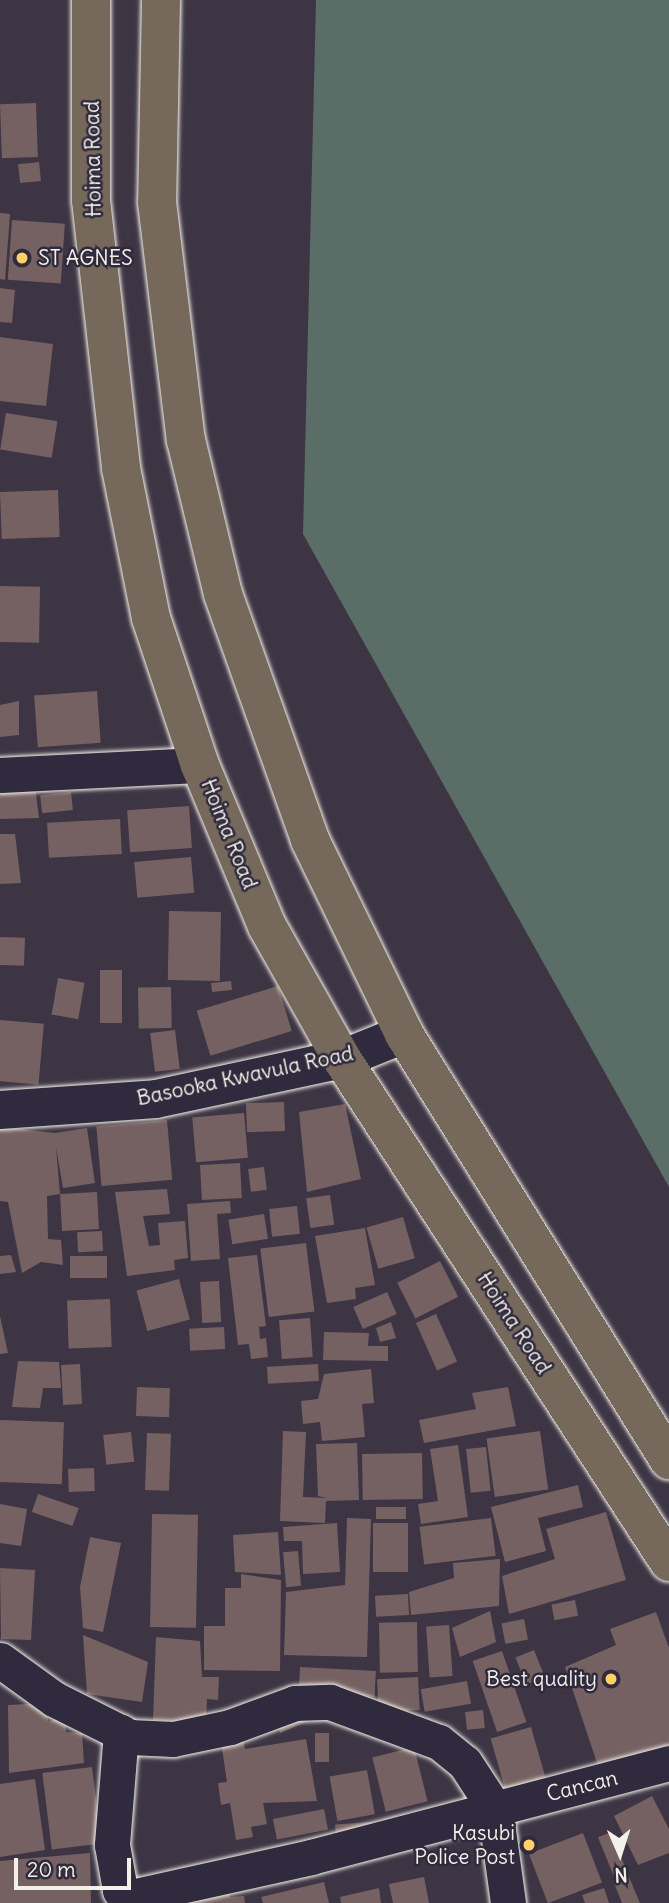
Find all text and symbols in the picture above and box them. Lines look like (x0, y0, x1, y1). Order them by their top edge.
street label: Hoima Road (79, 101, 107, 217)
place label: ST AGNES (38, 245, 133, 271)
marker: ST AGNES (12, 248, 32, 268)
street label: Hoima Road (196, 775, 262, 893)
street label: Basooka Kwavula Road (134, 1041, 356, 1111)
street label: Hoima Road (472, 1267, 556, 1379)
place label: Best quality (486, 1666, 597, 1692)
marker: Best quality (603, 1671, 619, 1687)
street label: Cancan (544, 1765, 620, 1807)
north arrow (585, 1819, 655, 1889)
place label: Kasubi Police Post (414, 1820, 515, 1870)
marker: Kasubi Police Post (521, 1837, 537, 1853)
scale bar (18, 1843, 135, 1887)
text: 20 m (27, 1856, 76, 1883)
text: N (614, 1863, 628, 1887)

